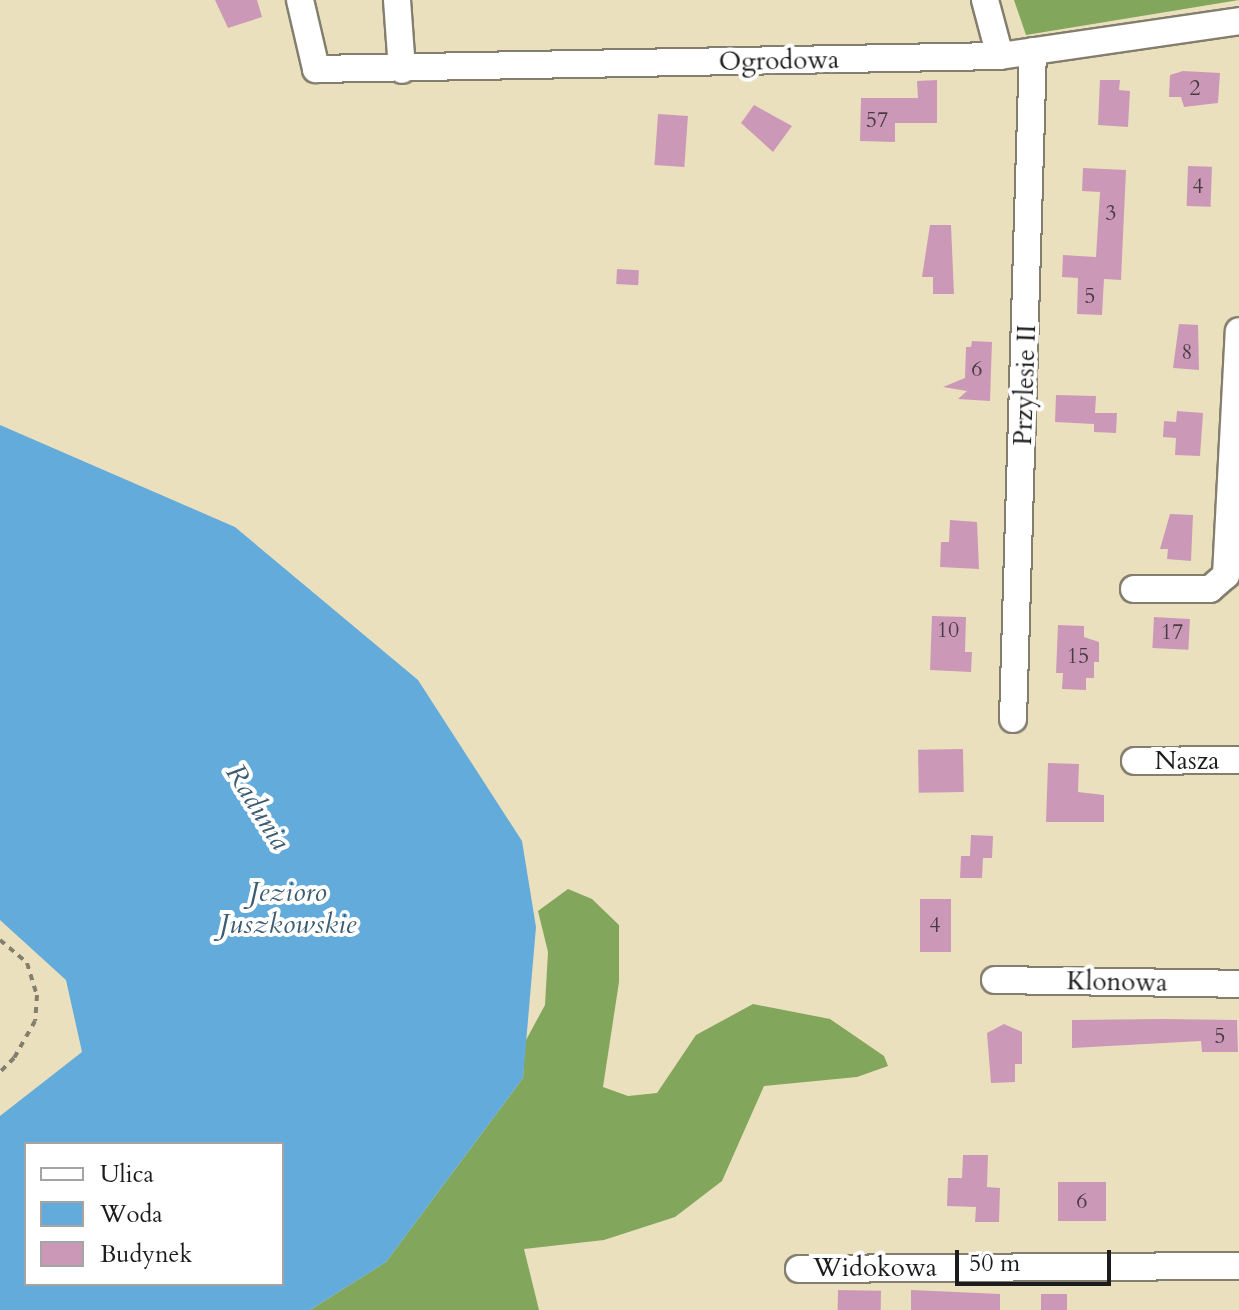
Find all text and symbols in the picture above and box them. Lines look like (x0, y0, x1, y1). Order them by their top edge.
street label: Ogrodowa (718, 44, 840, 78)
house number: 2 (1189, 76, 1201, 102)
house number: 57 (866, 108, 888, 134)
house number: 4 (1192, 174, 1204, 200)
house number: 3 (1105, 201, 1117, 227)
house number: 5 (1084, 284, 1096, 310)
street label: Przylesie II (1007, 324, 1043, 446)
house number: 8 (1181, 340, 1193, 366)
house number: 6 (971, 357, 983, 383)
house number: 10 (937, 618, 959, 644)
house number: 17 (1161, 620, 1183, 646)
house number: 15 (1067, 644, 1089, 670)
street label: Nasza (1155, 745, 1219, 777)
water label: Radunia (219, 758, 297, 856)
water label: Jezioro Juszkowskie (220, 875, 356, 941)
house number: 4 (929, 913, 941, 939)
street label: Klonowa (1066, 966, 1168, 998)
house number: 5 (1214, 1024, 1226, 1050)
legend (24, 1142, 284, 1286)
text: Ulica (100, 1158, 154, 1191)
house number: 6 (1076, 1189, 1088, 1215)
text: Woda (100, 1198, 163, 1231)
scale bar (959, 1234, 1115, 1284)
text: Budynek (100, 1238, 192, 1271)
text: 50 m (969, 1247, 1020, 1280)
street label: Widokowa (813, 1252, 937, 1284)

